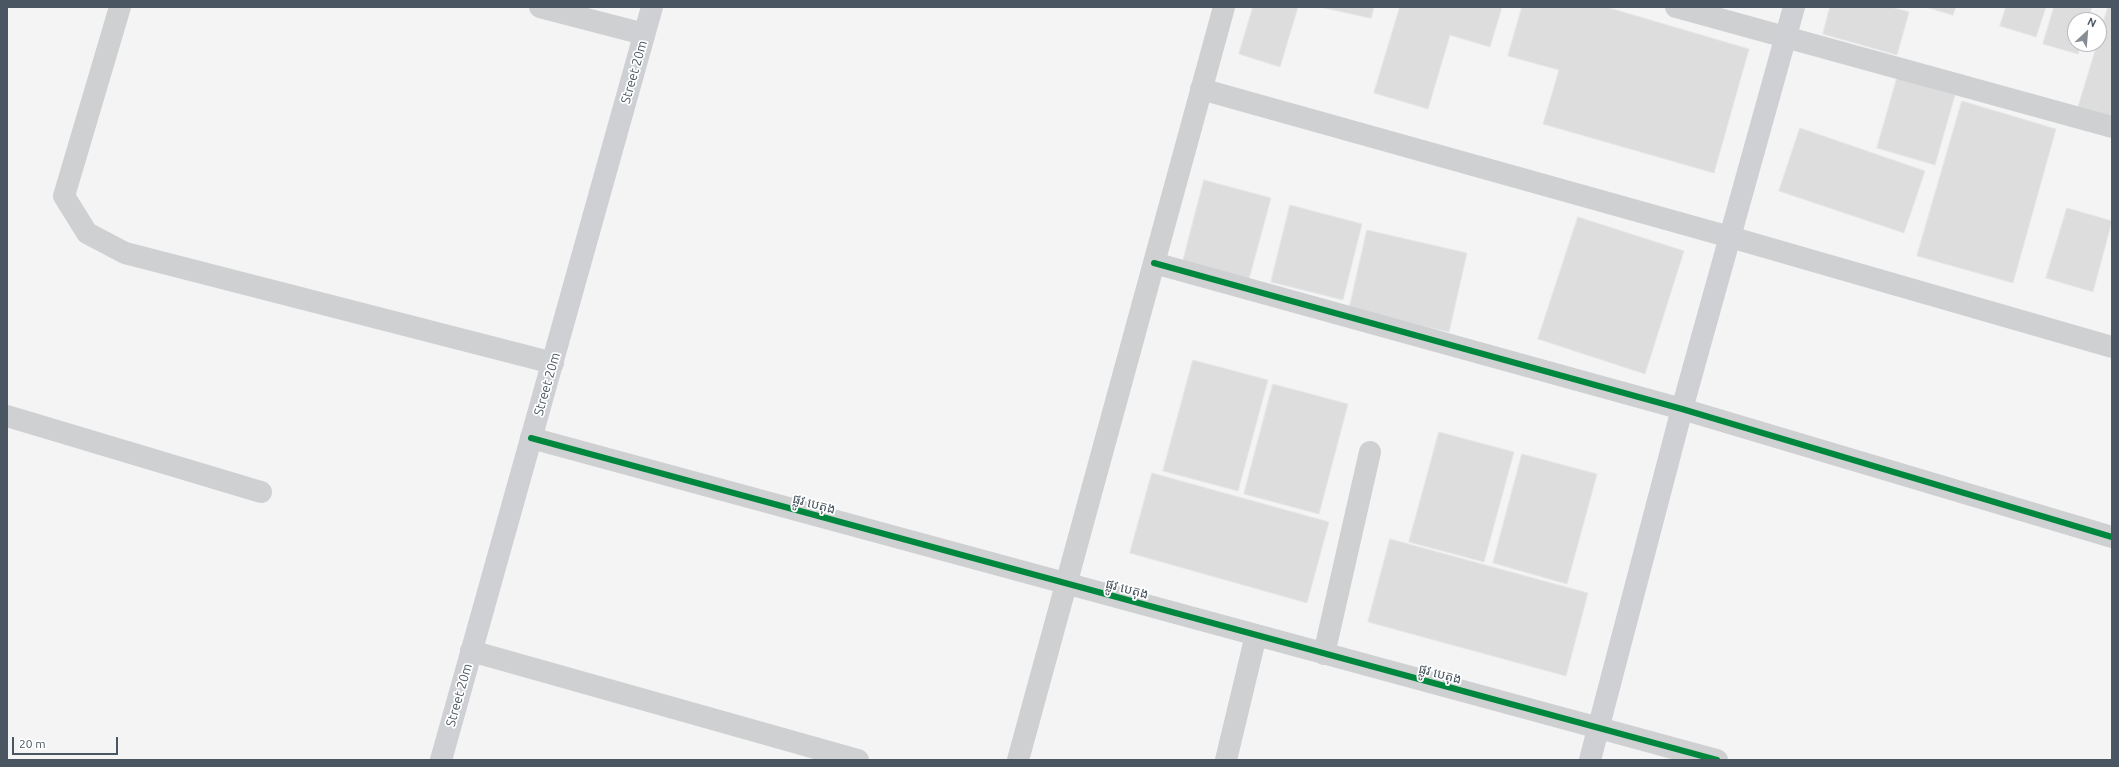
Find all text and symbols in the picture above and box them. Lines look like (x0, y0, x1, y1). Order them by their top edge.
north arrow (2067, 12, 2107, 52)
text: N (2085, 15, 2098, 29)
street label: Street 20m (618, 39, 650, 105)
street label: Street 20m (531, 351, 563, 417)
street label: ផ្លូវ បេតុង (791, 491, 837, 517)
street label: ផ្លូវ បេតុង (1104, 576, 1150, 602)
street label: ផ្លូវ បេតុង (1417, 661, 1463, 687)
street label: Street 20m (443, 662, 475, 728)
scale bar (14, 729, 120, 755)
text: 20 m (19, 737, 46, 750)

